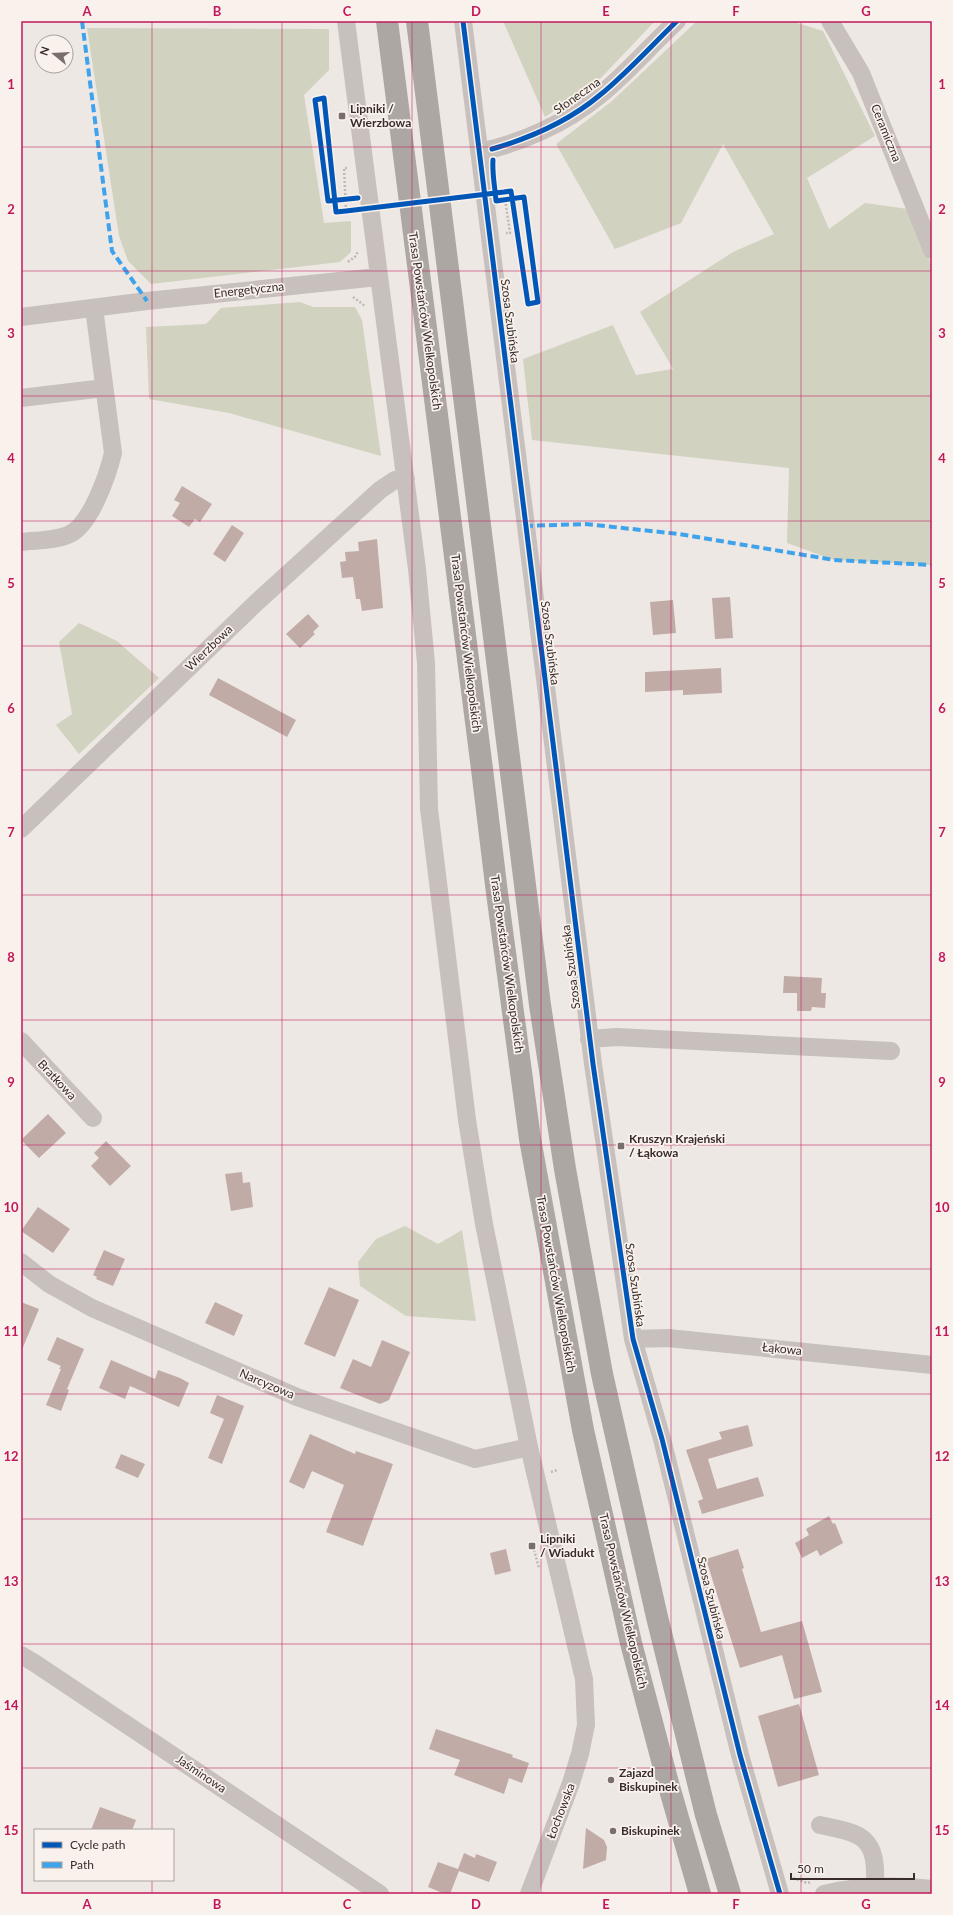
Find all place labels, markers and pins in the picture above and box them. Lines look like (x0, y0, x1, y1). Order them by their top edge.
place label: Lipniki / Wierzbowa (350, 101, 411, 130)
marker: Lipniki / Wierzbowa (337, 111, 347, 121)
place label: Kruszyn Krajeński / Łąkowa (629, 1131, 725, 1160)
marker: Kruszyn Krajeński / Łąkowa (616, 1141, 626, 1151)
place label: Lipniki / Wiadukt (540, 1531, 595, 1560)
marker: Lipniki / Wiadukt (527, 1541, 537, 1551)
place label: Zajazd Biskupinek (619, 1765, 678, 1794)
marker: Zajazd Biskupinek (606, 1775, 616, 1785)
place label: Biskupinek (621, 1823, 680, 1838)
marker: Biskupinek (608, 1826, 618, 1836)

